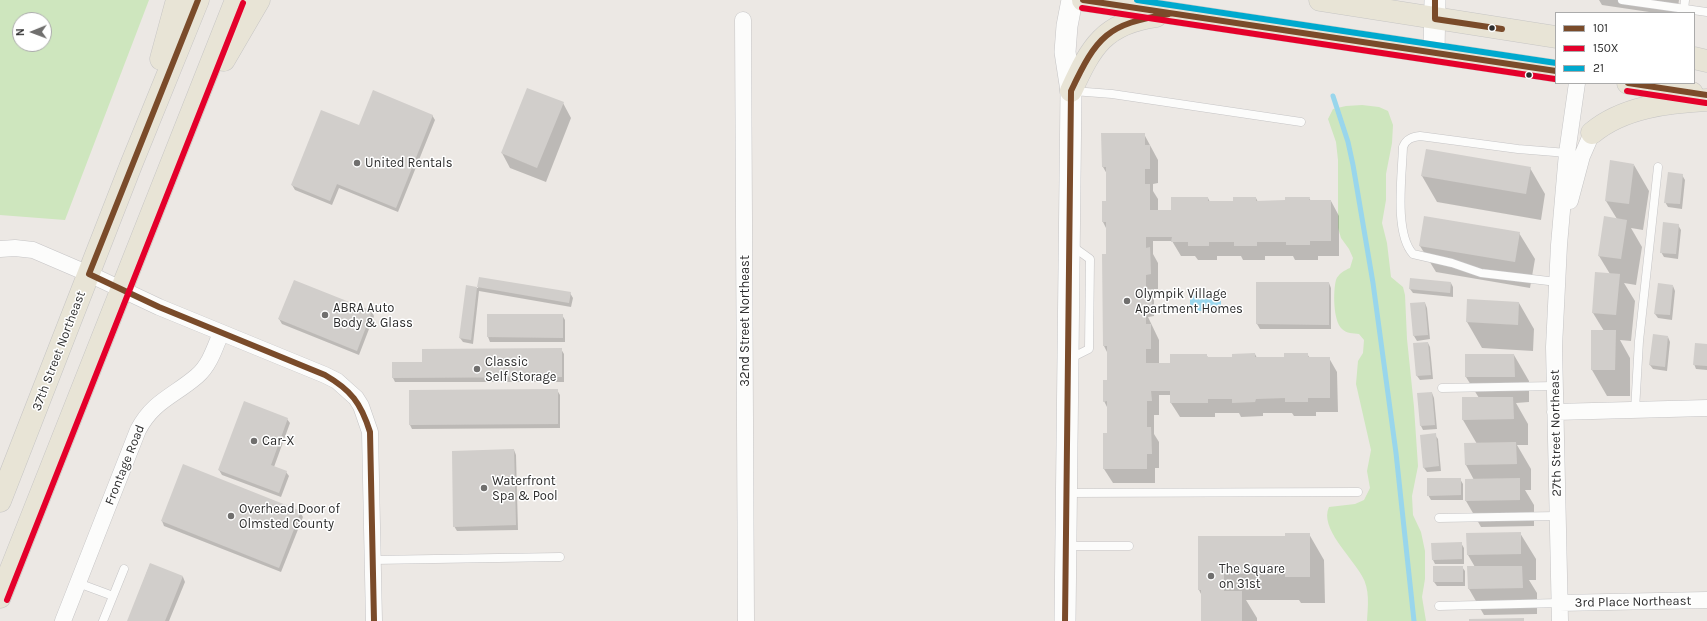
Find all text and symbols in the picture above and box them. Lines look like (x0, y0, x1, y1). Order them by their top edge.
north arrow (12, 12, 52, 52)
legend (1555, 12, 1695, 84)
text: 101 (1593, 21, 1608, 35)
unlabelled marker (1487, 23, 1497, 33)
text: N (14, 28, 27, 36)
text: 150X (1593, 41, 1619, 55)
text: 21 (1593, 61, 1604, 75)
unlabelled marker (1524, 70, 1534, 80)
place label: United Rentals (365, 155, 453, 171)
marker: United Rentals (352, 158, 362, 168)
street label: 32nd Street Northeast (737, 255, 753, 387)
place label: Olympik Village Apartment Homes (1135, 286, 1243, 317)
street label: 37th Street Northeast (29, 289, 89, 413)
marker: Olympik Village Apartment Homes (1122, 296, 1132, 306)
place label: ABRA Auto Body & Glass (333, 300, 413, 331)
marker: ABRA Auto Body & Glass (320, 310, 330, 320)
place label: Classic Self Storage (485, 354, 556, 385)
marker: Classic Self Storage (472, 364, 482, 374)
street label: 27th Street Northeast (1547, 369, 1565, 497)
street label: Frontage Road (102, 422, 148, 508)
place label: Car-X (262, 433, 295, 449)
marker: Car-X (249, 436, 259, 446)
place label: Waterfront Spa & Pool (492, 473, 558, 504)
marker: Waterfront Spa & Pool (479, 483, 489, 493)
place label: Overhead Door of Olmsted County (239, 501, 340, 532)
marker: Overhead Door of Olmsted County (226, 511, 236, 521)
place label: The Square on 31st (1219, 561, 1285, 592)
marker: The Square on 31st (1206, 571, 1216, 581)
street label: 3rd Place Northeast (1575, 593, 1691, 611)

